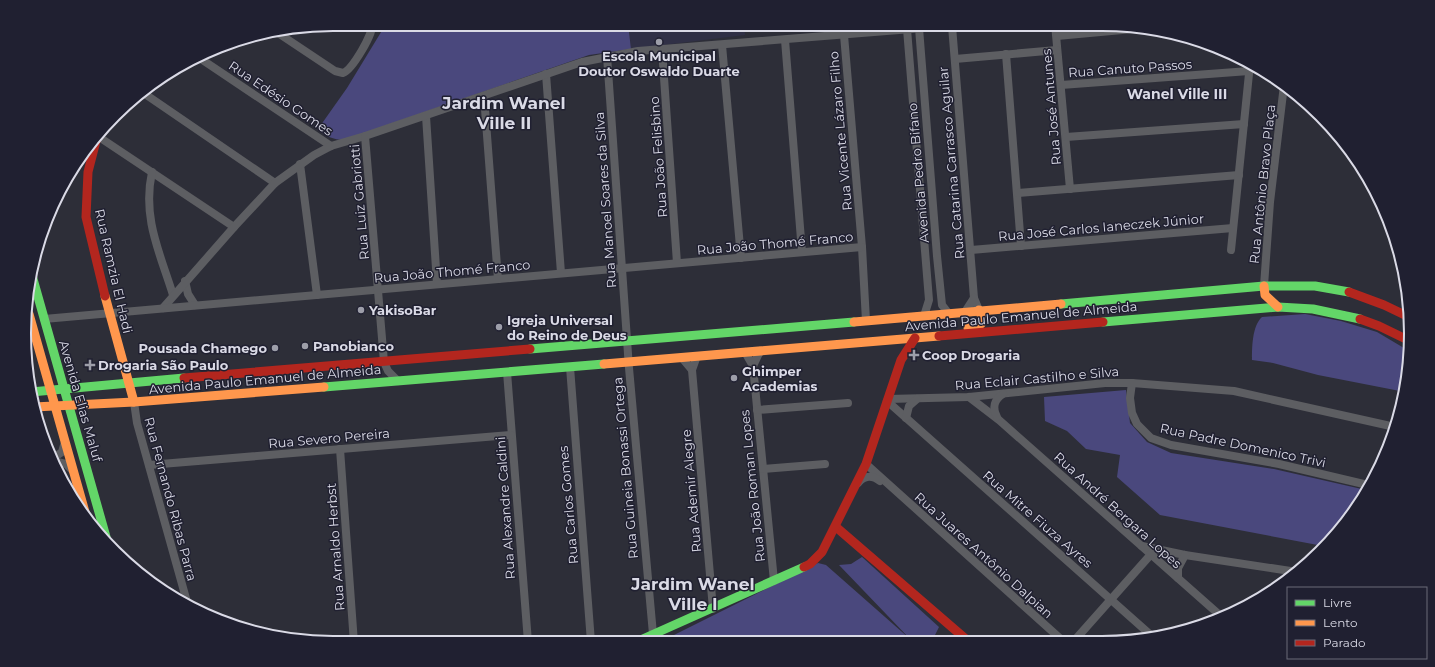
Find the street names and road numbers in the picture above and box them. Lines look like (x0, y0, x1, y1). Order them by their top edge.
street label: Rua José Antunes (1038, 48, 1064, 166)
street label: Rua Vicente Lázaro Filho (825, 51, 855, 211)
street label: Rua Canuto Passos (1068, 56, 1192, 80)
street label: Rua Edésio Gomes (226, 57, 336, 139)
street label: Rua Catarina Carrasco Aguilar (935, 66, 967, 260)
street label: Rua João Felisbino (646, 96, 670, 218)
street label: Avenida Pedro Bifano (904, 102, 932, 244)
street label: Rua Antônio Bravo Plaça (1246, 103, 1278, 265)
street label: Rua Manoel Soares da Silva (591, 111, 619, 289)
street label: Rua Luiz Gabriotti (346, 143, 372, 261)
street label: Rua Ramzia El Hadi (92, 207, 136, 335)
street label: Rua José Carlos Ianeczek Júnior (997, 210, 1205, 244)
street label: Rua João Thomé Franco (696, 228, 854, 258)
street label: Rua João Thomé Franco (373, 256, 531, 286)
street label: Avenida Paulo Emanuel de Almeida (904, 298, 1138, 334)
street label: Avenida Elias Maluf (56, 338, 106, 464)
street label: Avenida Paulo Emanuel de Almeida (148, 361, 382, 397)
street label: Rua Eclair Castilho e Silva (954, 363, 1120, 393)
street label: Rua Guineia Bonassi Ortega (609, 376, 641, 560)
street label: Rua João Roman Lopes (736, 409, 768, 563)
street label: Rua Fernando Ribas Parra (141, 415, 201, 583)
street label: Rua Padre Domenico Trivi (1159, 420, 1327, 470)
street label: Rua Severo Pereira (268, 425, 390, 451)
street label: Rua Ademir Alegre (678, 429, 704, 553)
street label: Rua Alexandre Caldini (492, 436, 518, 580)
street label: Rua Carlos Gomes (555, 445, 581, 565)
street label: Rua André Bergara Lopes (1051, 448, 1185, 572)
street label: Rua Mitre Fiuza Ayres (980, 467, 1096, 571)
street label: Rua Arnaldo Herbst (323, 483, 347, 611)
street label: Rua Juares Antônio Dalpian (912, 489, 1056, 621)

